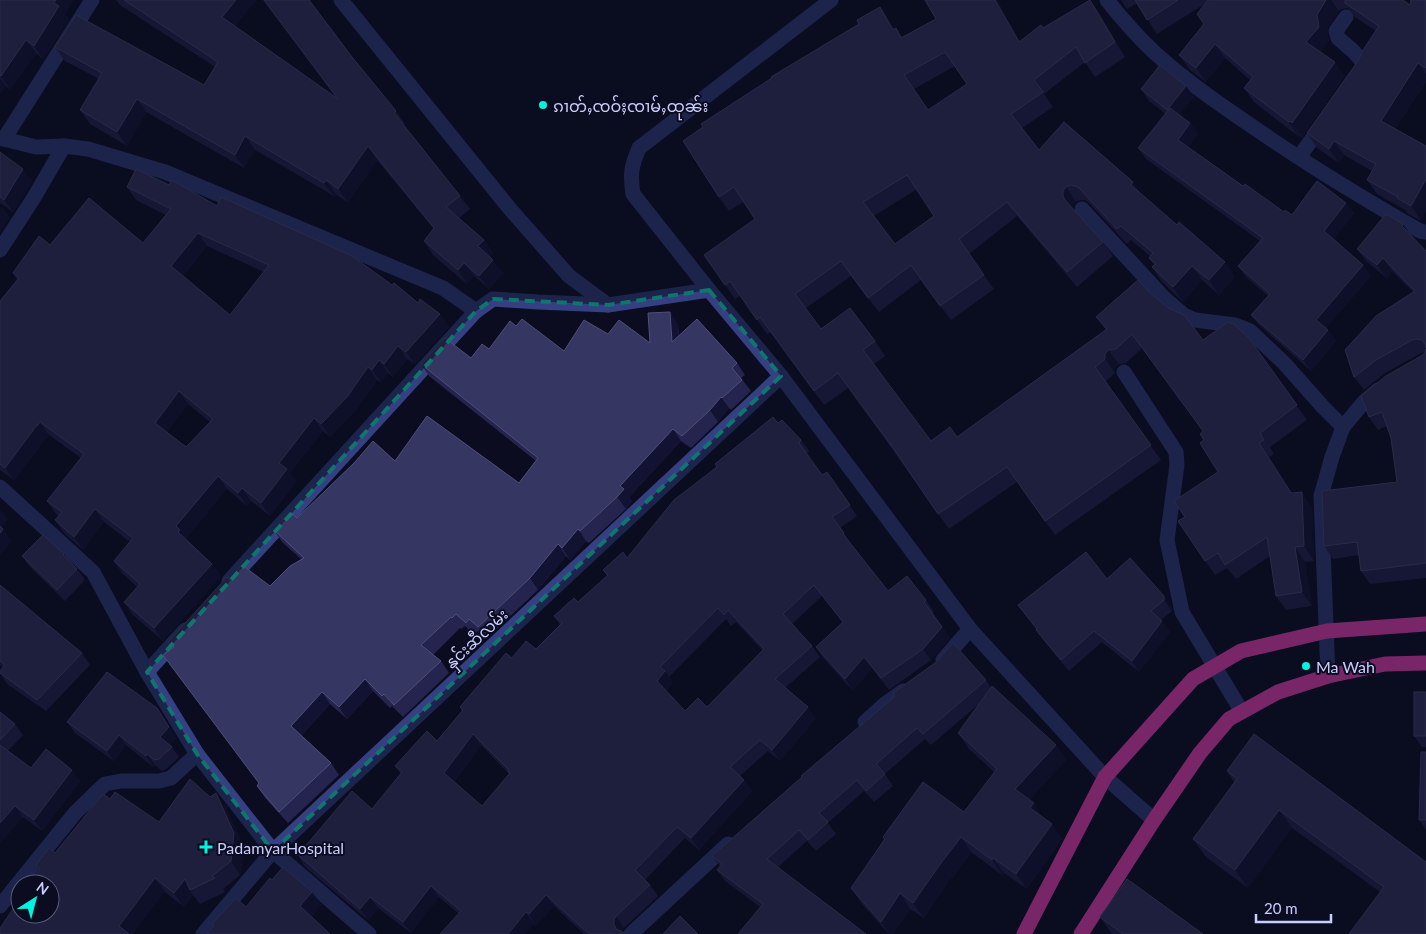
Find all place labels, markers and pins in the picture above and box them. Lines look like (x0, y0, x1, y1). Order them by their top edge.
place label: ၵၢတ်ႇၸဝ်ႈၸၢမ်ႇထုၼ်း (553, 95, 708, 121)
marker: ၵၢတ်ႇၸဝ်ႈၸၢမ်ႇထုၼ်း (537, 99, 549, 111)
place label: Ma Wah (1316, 657, 1375, 676)
marker: Ma Wah (1300, 660, 1312, 672)
place label: PadamyarHospital (217, 838, 344, 857)
marker: PadamyarHospital (199, 840, 213, 854)

